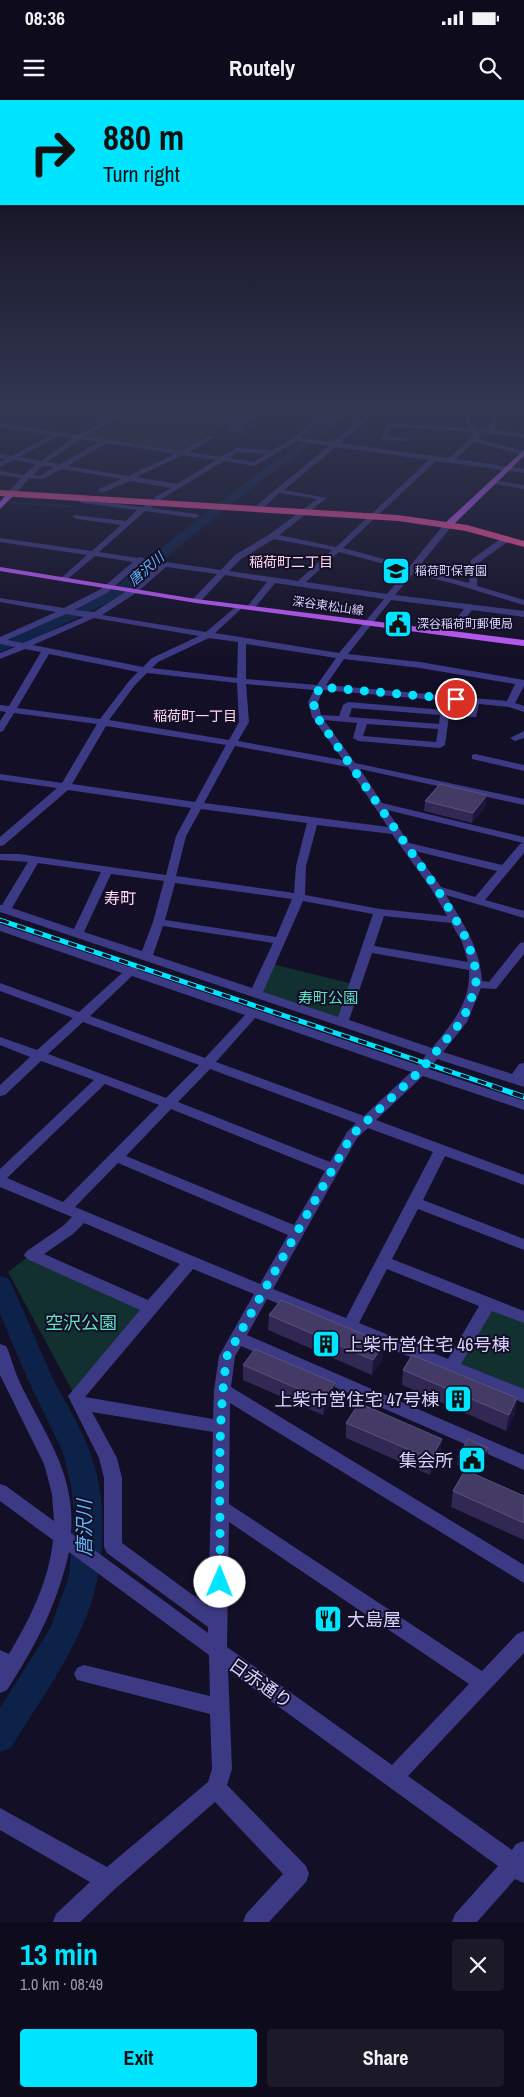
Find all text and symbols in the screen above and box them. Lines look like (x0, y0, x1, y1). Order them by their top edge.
text: 08:36 (25, 5, 65, 31)
text: Routely (229, 53, 295, 83)
icon: menu (20, 54, 48, 82)
icon: search (476, 54, 504, 82)
text: 880 m (103, 114, 184, 161)
icon: right (20, 120, 85, 185)
text: Turn right (103, 159, 180, 189)
water label: 唐沢川 (124, 547, 169, 590)
district label: 稲荷町二丁目 (249, 553, 333, 571)
school or university icon: 稲荷町保育園 (381, 556, 411, 586)
place label: 稲荷町保育園 (415, 563, 487, 579)
street label: 深谷東松山線 (291, 593, 365, 619)
public building icon: 深谷稲荷町郵便局 (383, 609, 413, 639)
place label: 深谷稲荷町郵便局 (417, 616, 513, 632)
pin (435, 678, 477, 720)
icon: arrive (442, 685, 470, 713)
district label: 稲荷町一丁目 (153, 707, 237, 725)
district label: 寿町 (104, 887, 136, 909)
park label: 寿町公園 (298, 987, 358, 1008)
park label: 空沢公園 (45, 1310, 117, 1335)
building icon: 上柴市営住宅 46号棟 (311, 1329, 341, 1359)
place label: 上柴市営住宅 46号棟 (345, 1332, 510, 1357)
building icon: 上柴市営住宅 47号棟 (443, 1384, 473, 1414)
place label: 上柴市営住宅 47号棟 (274, 1387, 439, 1412)
public building icon: 集会所 (457, 1445, 487, 1475)
place label: 集会所 (399, 1448, 453, 1473)
water label: 唐沢川 (71, 1498, 97, 1557)
position arrow (193, 1555, 245, 1607)
restaurant icon: 大島屋 (313, 1604, 343, 1634)
place label: 大島屋 (347, 1607, 401, 1632)
street label: 日赤通り (224, 1652, 298, 1714)
text: 13 min (20, 1934, 98, 1974)
button: close (452, 1939, 504, 1991)
text: 1.0 km · 08:49 (20, 1973, 103, 1995)
button: Exit (20, 2029, 257, 2087)
button: Share (267, 2029, 504, 2087)

